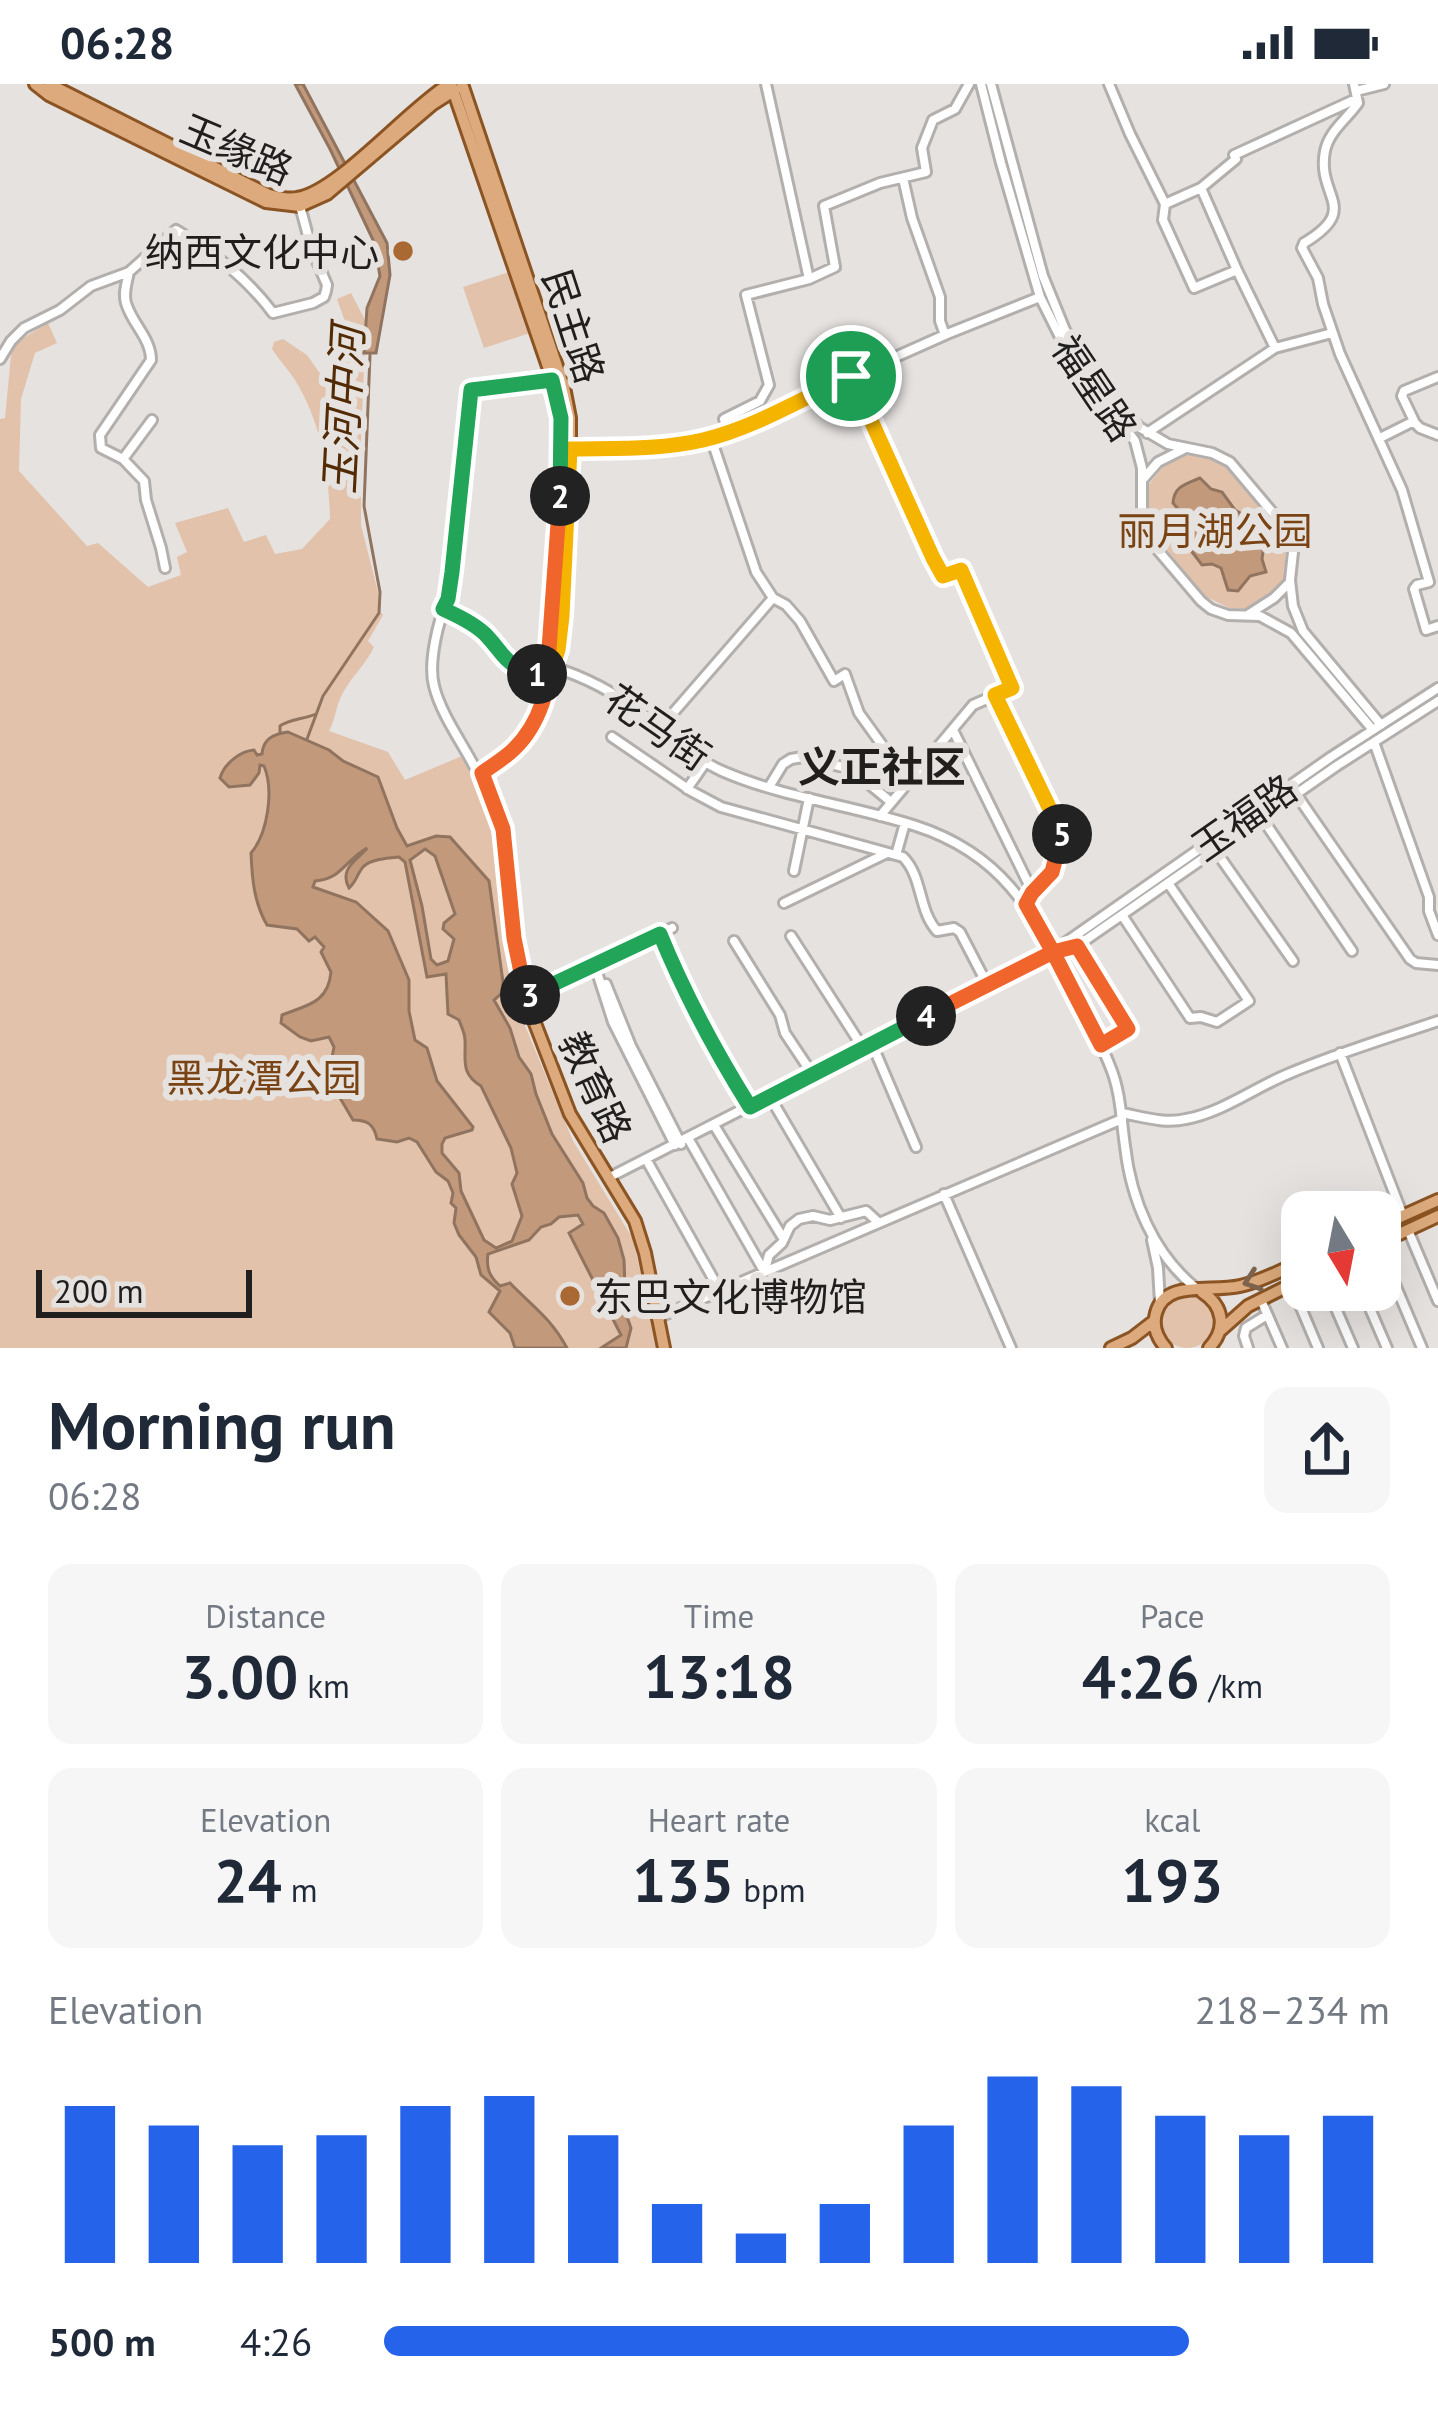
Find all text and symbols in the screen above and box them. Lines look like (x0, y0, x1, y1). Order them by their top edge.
text: 06:28 (60, 13, 174, 71)
street label: 玉缘路 (173, 103, 301, 195)
place label: 纳西文化中心 (145, 226, 379, 277)
marker: 纳西文化中心 (390, 238, 416, 264)
street label: 民主路 (532, 262, 616, 390)
water label: 玉河中河 (311, 318, 375, 495)
pin (800, 325, 902, 427)
street label: 福星路 (1041, 325, 1149, 451)
icon: arrive (818, 343, 884, 409)
pin: 2 (530, 466, 590, 526)
text: 2 (551, 474, 569, 517)
park label: 丽月湖公园 (1117, 505, 1313, 556)
pin: 1 (507, 644, 567, 704)
text: 1 (528, 652, 546, 695)
street label: 花马街 (595, 673, 721, 781)
district label: 义正社区 (798, 739, 966, 794)
street label: 玉福路 (1181, 763, 1307, 871)
pin: 5 (1032, 804, 1092, 864)
text: 5 (1053, 812, 1071, 855)
pin: 3 (500, 965, 560, 1025)
text: 3 (521, 973, 539, 1016)
pin: 4 (896, 986, 956, 1046)
text: 4 (917, 994, 935, 1037)
street label: 教育路 (548, 1023, 644, 1151)
park label: 黑龙潭公园 (166, 1052, 362, 1103)
north arrow (1281, 1191, 1401, 1311)
map controls (1281, 1191, 1401, 1311)
scale bar (36, 1264, 252, 1317)
one-way arrow (1242, 1267, 1263, 1292)
text: 200 m (54, 1269, 144, 1312)
place label: 东巴文化博物馆 (594, 1271, 867, 1322)
marker: 东巴文化博物馆 (557, 1283, 583, 1309)
text: Morning run (48, 1382, 396, 1467)
button: share (1264, 1387, 1390, 1513)
text: 06:28 (48, 1470, 142, 1521)
text: Distance (205, 1594, 326, 1637)
text: Time (684, 1594, 754, 1637)
text: Pace (1140, 1594, 1205, 1637)
text: 3.00 (182, 1637, 298, 1715)
text: 13:18 (643, 1637, 795, 1715)
text: 4:26 (1082, 1637, 1200, 1715)
text: km (298, 1664, 350, 1707)
text: /km (1200, 1664, 1263, 1707)
text: Elevation (200, 1798, 331, 1841)
text: Heart rate (648, 1798, 790, 1841)
text: kcal (1144, 1798, 1200, 1841)
text: 24 (214, 1841, 282, 1919)
text: 135 (632, 1841, 734, 1919)
text: 193 (1121, 1841, 1223, 1919)
text: m (282, 1868, 317, 1911)
text: bpm (734, 1868, 806, 1911)
text: Elevation (48, 1984, 203, 2035)
text: 218–234 m (1195, 1984, 1390, 2035)
text: 500 m (48, 2316, 156, 2367)
text: 4:26 (240, 2316, 312, 2367)

